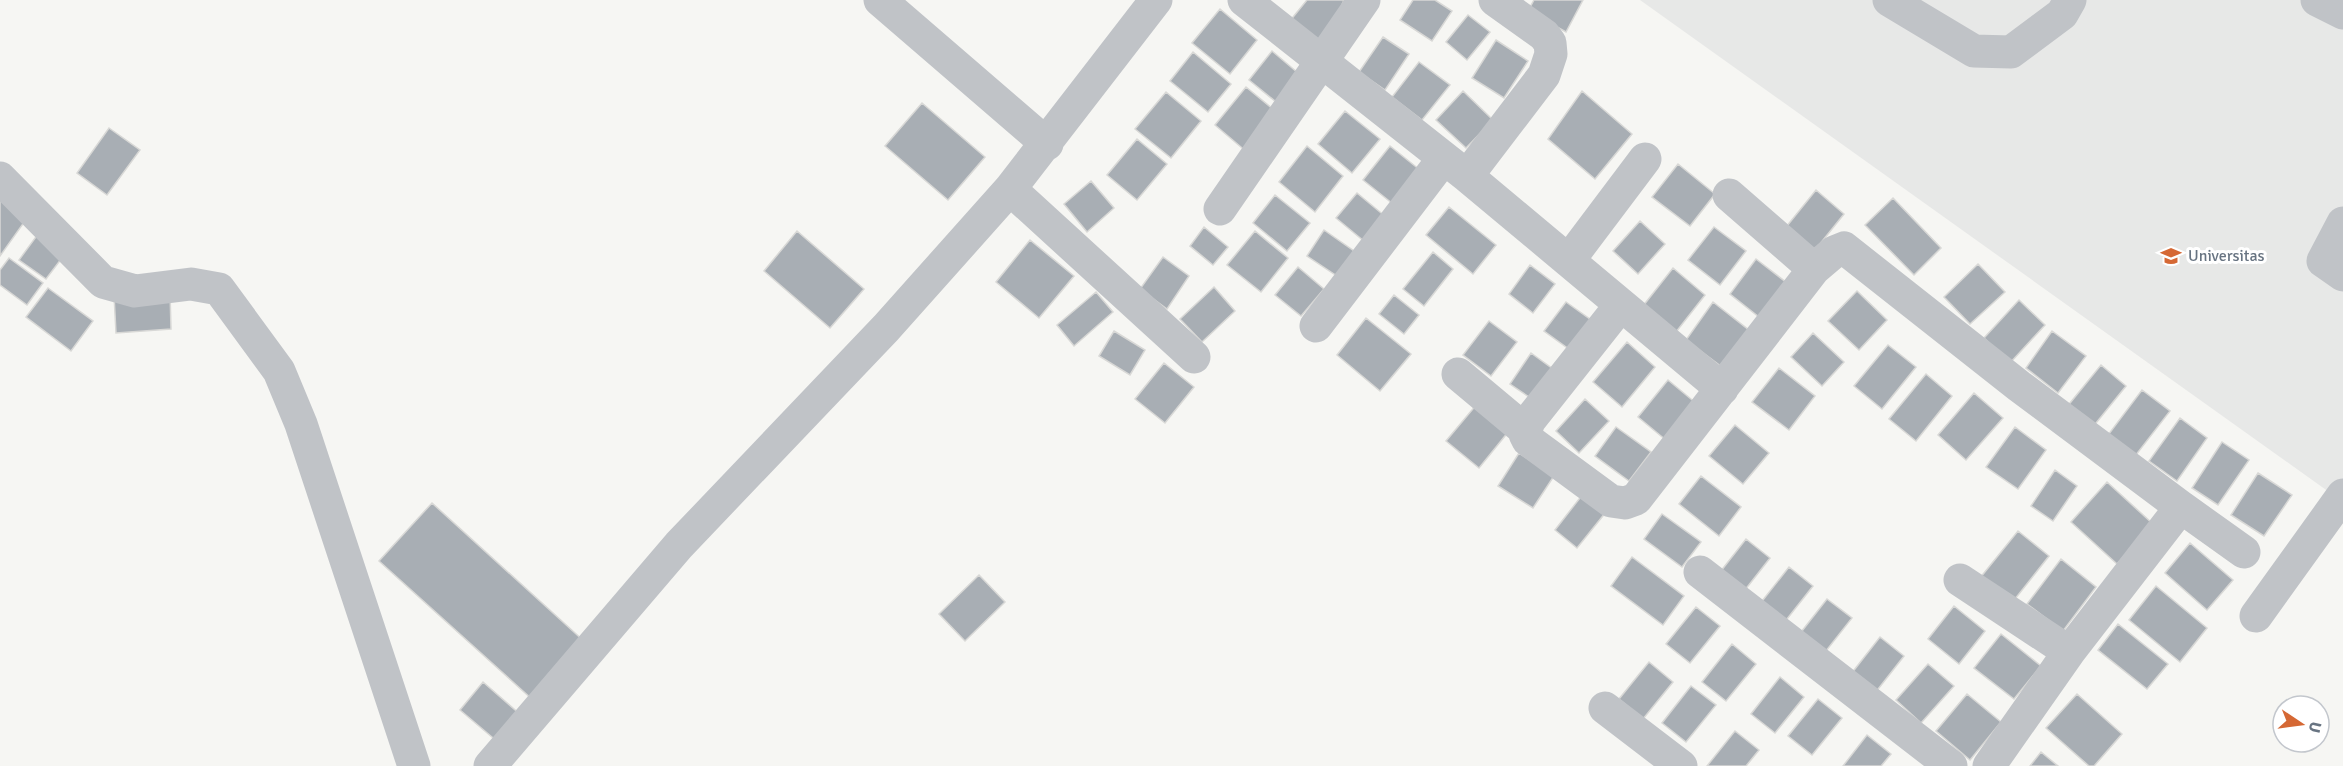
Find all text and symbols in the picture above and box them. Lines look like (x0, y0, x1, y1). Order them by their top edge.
school or university icon: Universitas (2159, 244, 2183, 268)
place label: Universitas (2188, 246, 2265, 266)
north arrow (2271, 694, 2331, 754)
text: U (2304, 720, 2326, 735)

